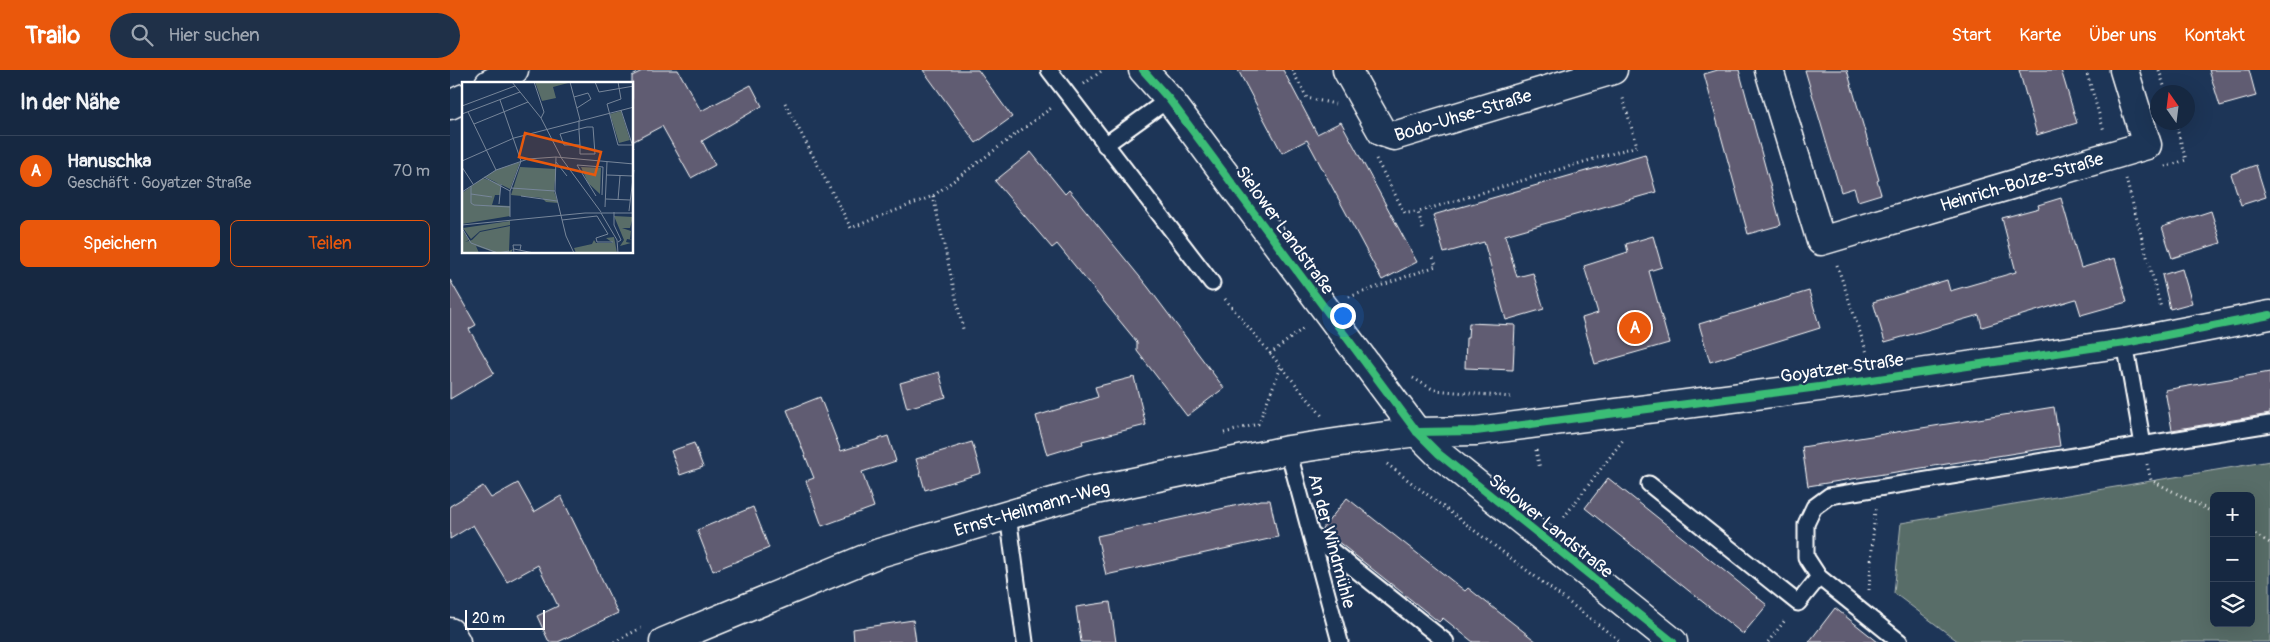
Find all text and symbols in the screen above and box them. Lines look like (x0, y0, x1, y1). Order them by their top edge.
search box (110, 13, 460, 58)
text: Trailo (25, 21, 80, 50)
icon: search (128, 21, 156, 49)
text: Hier suchen (168, 23, 260, 47)
text: Start (1951, 24, 1991, 47)
text: Karte (2019, 24, 2061, 47)
text: Über uns (2089, 24, 2156, 47)
text: Kontakt (2184, 24, 2245, 47)
inset map (462, 82, 634, 254)
street label: Bodo-Uhse-Straße (1392, 84, 1535, 147)
north arrow (2150, 85, 2195, 130)
text: In der Nähe (20, 89, 120, 116)
street label: Heinrich-Bolze-Straße (1938, 147, 2106, 217)
text: Hanuschka (67, 149, 151, 173)
text: A (31, 161, 41, 181)
text: 70 m (393, 161, 430, 181)
street label: Sielower Landstraße (1230, 161, 1339, 299)
text: Geschäft · Goyatzer Straße (67, 173, 251, 193)
button: Speichern (20, 220, 220, 267)
button: Teilen (230, 220, 430, 267)
your location (1330, 303, 1356, 329)
pin: A (1619, 309, 1651, 347)
street label: Goyatzer Straße (1779, 348, 1905, 389)
street label: Sielower Landstraße (1484, 469, 1618, 584)
street label: An der Windmühle (1303, 471, 1361, 611)
street label: Ernst-Heilmann-Weg (952, 476, 1112, 542)
map controls (2210, 492, 2255, 627)
button: + (2210, 492, 2255, 537)
button: − (2210, 537, 2255, 582)
button: layers (2210, 582, 2255, 627)
scale bar (465, 607, 545, 630)
text: 20 m (472, 610, 505, 627)

